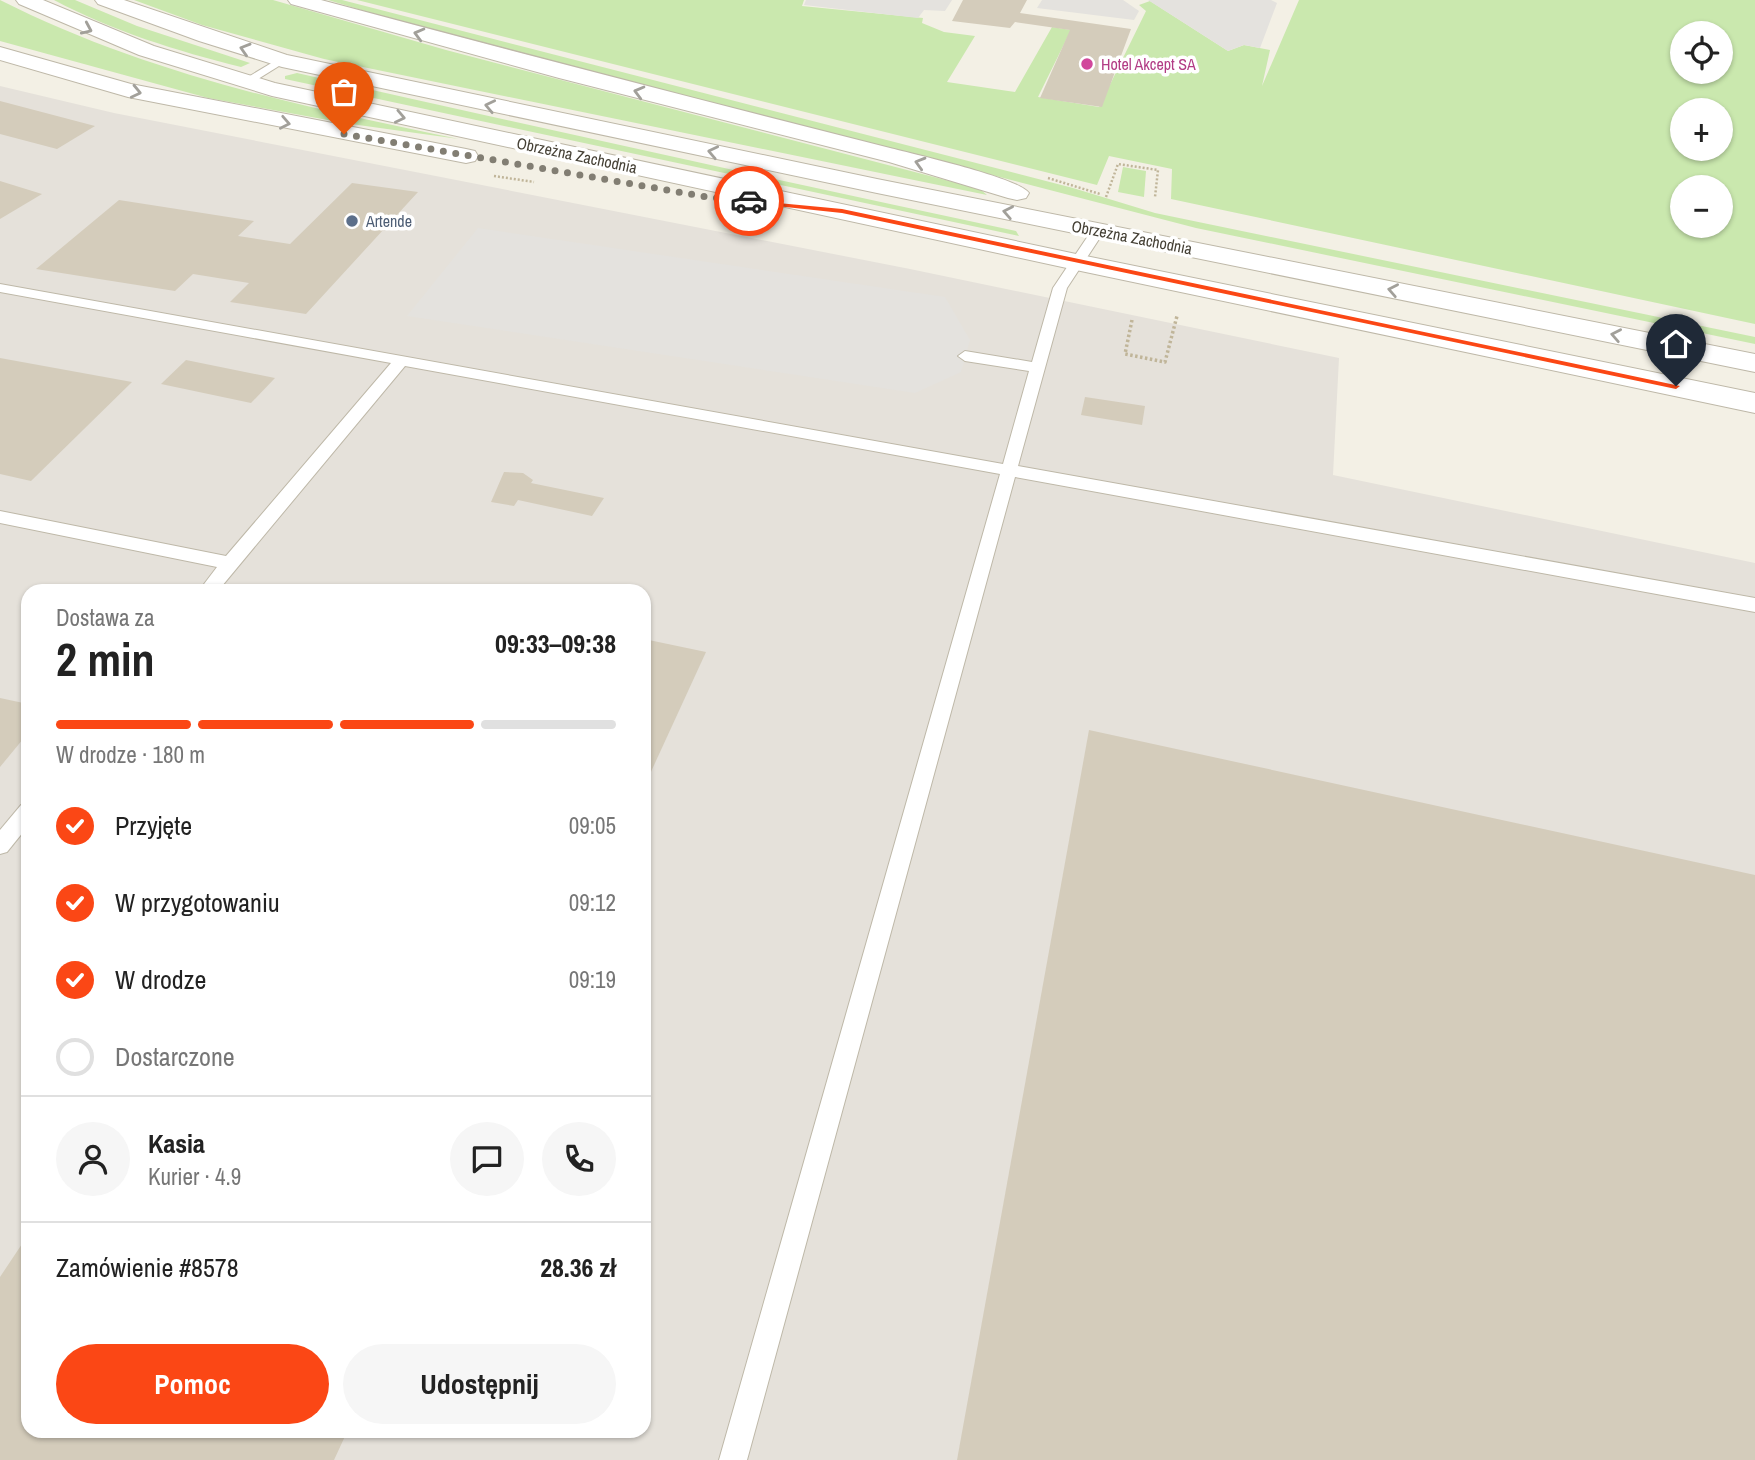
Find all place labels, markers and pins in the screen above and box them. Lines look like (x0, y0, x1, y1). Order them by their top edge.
place label: Hotel Akcept SA (1101, 53, 1196, 75)
marker: Hotel Akcept SA (1079, 56, 1095, 72)
pin (314, 62, 374, 134)
place label: Artende (365, 210, 412, 232)
marker: Artende (344, 213, 360, 229)
pin (1646, 314, 1706, 386)

